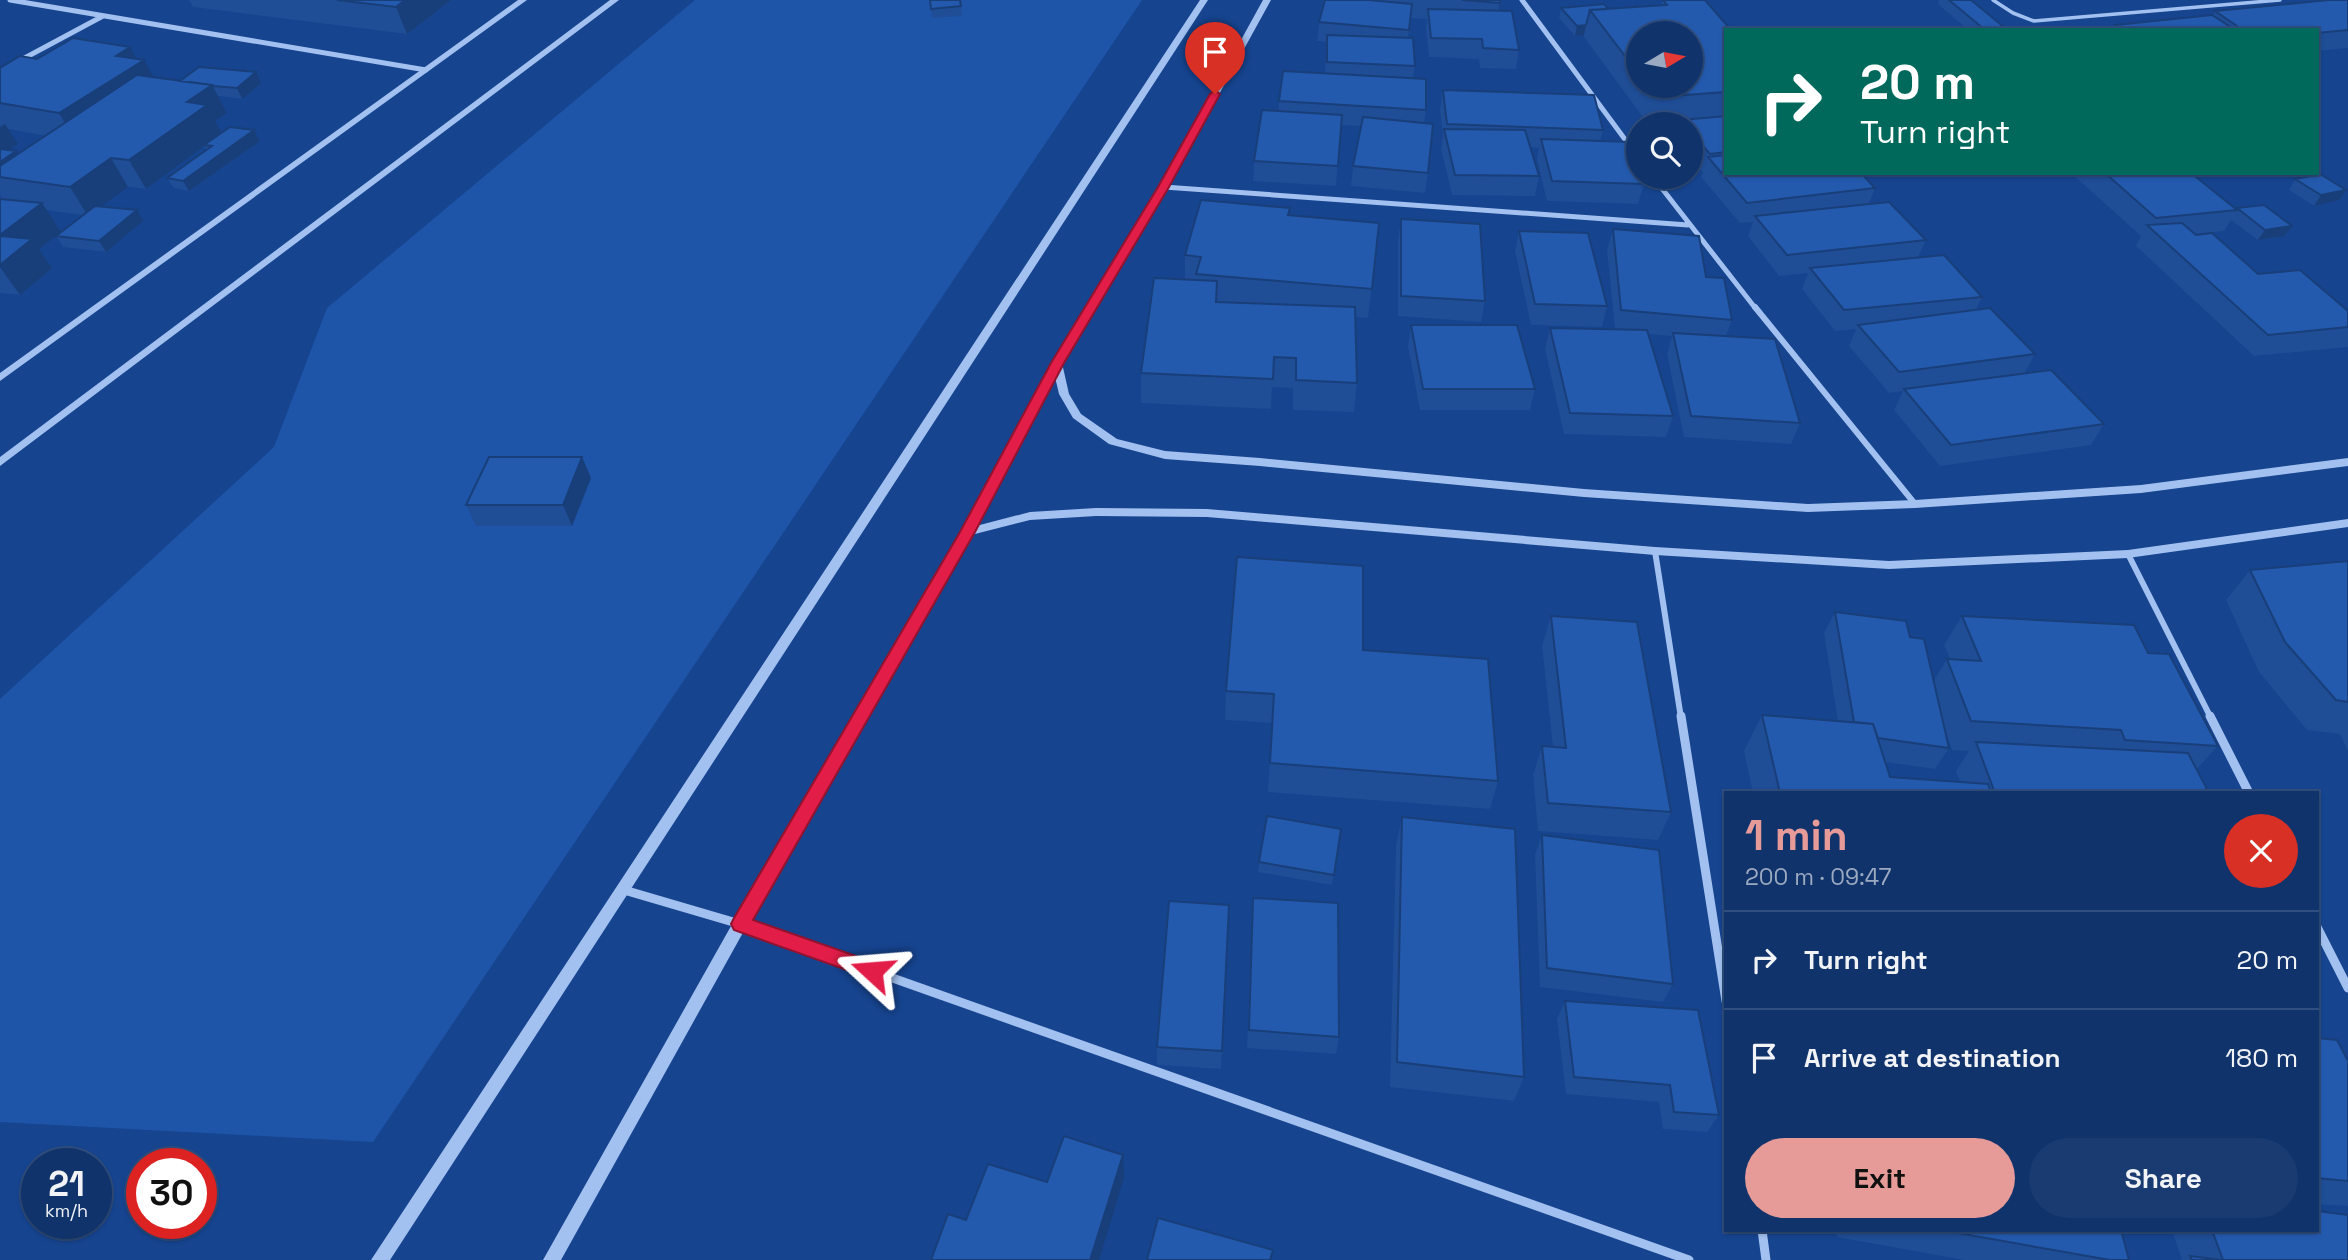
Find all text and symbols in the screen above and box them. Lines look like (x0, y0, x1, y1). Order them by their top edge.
north arrow (1626, 21, 1703, 98)
map controls (1626, 21, 1703, 189)
pin (1185, 22, 1245, 94)
icon: arrive (1196, 33, 1234, 71)
text: 20 m (1860, 51, 1975, 113)
icon: right (1745, 56, 1836, 147)
button: search (1626, 112, 1703, 189)
text: Turn right (1860, 112, 2010, 152)
text: 1 min (1745, 809, 1848, 862)
button: close (2224, 814, 2298, 888)
text: 200 m · 09:47 (1745, 862, 1891, 892)
position arrow (835, 934, 909, 1008)
icon: right (1745, 941, 1783, 979)
text: Turn right (1804, 943, 1928, 977)
text: 20 m (2237, 943, 2298, 977)
icon: arrive (1745, 1039, 1783, 1077)
text: Arrive at destination (1804, 1041, 2061, 1075)
text: 180 m (2225, 1041, 2298, 1075)
button: Exit (1745, 1138, 2015, 1218)
button: Share (2029, 1138, 2298, 1218)
speed limit sign: 30 (126, 1148, 217, 1239)
text: 21 (48, 1162, 85, 1206)
text: km/h (45, 1199, 88, 1222)

